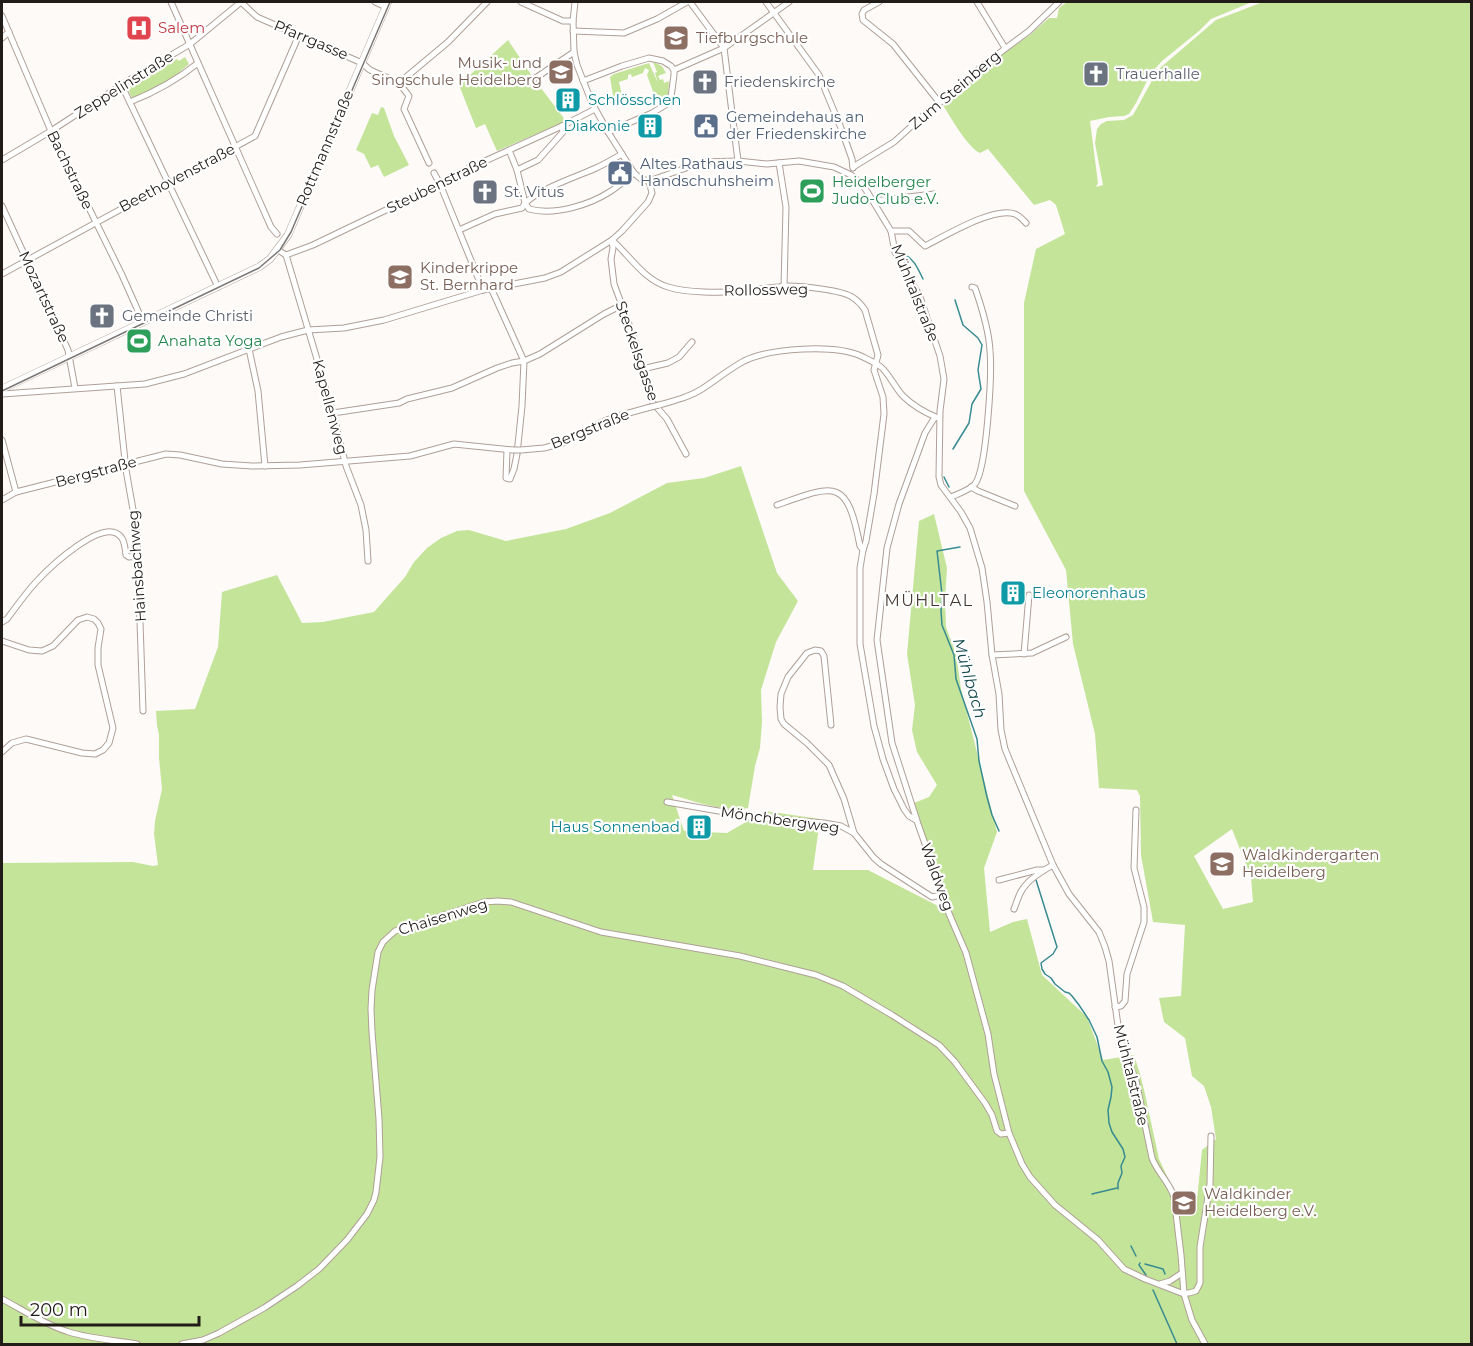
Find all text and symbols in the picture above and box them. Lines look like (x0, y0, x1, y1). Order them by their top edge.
hospital icon: Salem (124, 13, 154, 43)
street label: Pfarrgasse (271, 15, 351, 64)
place label: Salem (158, 18, 205, 37)
school or university icon: Tiefburgschule (661, 23, 691, 53)
place label: Tiefburgschule (696, 28, 808, 47)
street label: Zum Steinberg (905, 46, 1004, 133)
street label: Zeppelinstraße (71, 47, 177, 123)
place label: Musik- und Singschule Heidelberg (372, 53, 542, 89)
school or university icon: Musik- und Singschule Heidelberg (546, 57, 576, 87)
church icon: Trauerhalle (1081, 59, 1111, 89)
place label: Trauerhalle (1116, 64, 1200, 83)
church icon: Friedenskirche (690, 67, 720, 97)
place label: Friedenskirche (724, 72, 835, 91)
building icon: Schlösschen (553, 85, 583, 115)
street label: Rottmannstraße (292, 87, 358, 209)
place label: Schlösschen (588, 90, 681, 109)
place label: Gemeindehaus an der Friedenskirche (726, 107, 867, 143)
building icon: Diakonie (635, 111, 665, 141)
public building icon: Gemeindehaus an der Friedenskirche (691, 111, 721, 141)
place label: Diakonie (563, 116, 630, 135)
street label: Bachstraße (43, 127, 98, 212)
street label: Beethovenstraße (115, 139, 238, 216)
street label: Steubenstraße (383, 152, 491, 217)
place label: Altes Rathaus Handschuhsheim (640, 154, 774, 190)
public building icon: Altes Rathaus Handschuhsheim (605, 158, 635, 188)
place label: Heidelberger Judo-Club e.V. (831, 172, 939, 208)
sports icon: Heidelberger Judo-Club e.V. (797, 176, 827, 206)
church icon: St. Vitus (470, 177, 500, 207)
place label: St. Vitus (504, 182, 564, 201)
street label: Mühltalstraße (887, 241, 944, 345)
street label: Mozartstraße (15, 248, 74, 346)
place label: Kinderkrippe St. Bernhard (420, 258, 518, 294)
school or university icon: Kinderkrippe St. Bernhard (385, 262, 415, 292)
street label: Rollossweg (724, 279, 808, 300)
street label: Steckelsgasse (612, 298, 663, 403)
church icon: Gemeinde Christi (87, 301, 117, 331)
place label: Gemeinde Christi (122, 306, 253, 325)
sports icon: Anahata Yoga (124, 326, 154, 356)
place label: Anahata Yoga (158, 331, 262, 350)
street label: Kapellenweg (309, 357, 352, 457)
street label: Bergstraße (548, 404, 632, 453)
street label: Bergstraße (53, 452, 139, 491)
street label: Hainsbachweg (123, 509, 150, 623)
building icon: Eleonorenhaus (998, 578, 1028, 608)
place label: Eleonorenhaus (1032, 583, 1146, 602)
district label: MÜHLTAL (884, 590, 974, 610)
water label: Mühlbach (949, 636, 990, 720)
street label: Mönchbergweg (719, 802, 841, 837)
building icon: Haus Sonnenbad (684, 812, 714, 842)
place label: Haus Sonnenbad (550, 817, 680, 836)
street label: Waldweg (916, 840, 959, 914)
place label: Waldkindergarten Heidelberg (1242, 845, 1379, 881)
school or university icon: Waldkindergarten Heidelberg (1207, 849, 1237, 879)
street label: Chaisenweg (396, 894, 490, 939)
street label: Mühltalstraße (1110, 1022, 1153, 1128)
place label: Waldkinder Heidelberg e.V. (1204, 1184, 1317, 1220)
school or university icon: Waldkinder Heidelberg e.V. (1169, 1188, 1199, 1218)
scale bar (21, 1289, 200, 1327)
text: 200 m (30, 1299, 88, 1321)

